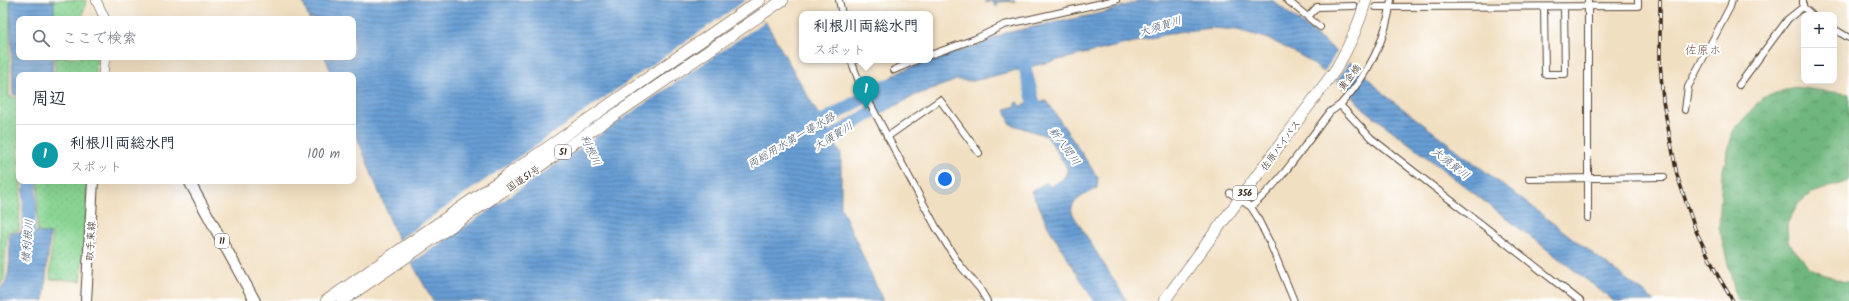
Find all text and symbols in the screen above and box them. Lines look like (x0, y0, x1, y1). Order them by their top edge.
popup (799, 11, 933, 63)
water label: 大須賀川 (1137, 12, 1184, 42)
map controls (1801, 12, 1837, 84)
button: + (1801, 12, 1837, 48)
text: 利根川両総水門 (813, 15, 919, 39)
search box (16, 16, 356, 60)
icon: search (30, 27, 52, 49)
text: ここで検索 (62, 27, 137, 51)
text: スポット (813, 40, 866, 61)
district label: 佐原ホ (1685, 41, 1721, 60)
button: − (1801, 48, 1837, 84)
street label: 黄金橋 (1334, 61, 1365, 94)
pin: 1 (853, 76, 879, 109)
text: 周辺 (32, 86, 66, 113)
water label: 両総用水第一導水路 (744, 108, 840, 173)
street label: 佐原バイパス (1257, 117, 1305, 174)
water label: 大須賀川 (810, 118, 857, 156)
water label: 新八間川 (1044, 123, 1084, 170)
text: 利根川両総水門 (70, 132, 175, 156)
water label: 利根川 (575, 132, 605, 169)
water label: 大須賀川 (1428, 143, 1473, 184)
text: 1 (43, 144, 47, 165)
text: 100 m (307, 144, 340, 165)
road number: 51 (555, 145, 571, 159)
text: スポット (70, 157, 122, 178)
street label: 国道51号 (503, 161, 544, 196)
your location (935, 169, 955, 189)
road number: 356 (1233, 186, 1257, 200)
water label: 横利根川 (17, 218, 39, 264)
street label: 取手東線 (82, 221, 100, 261)
road number: 11 (215, 234, 229, 248)

